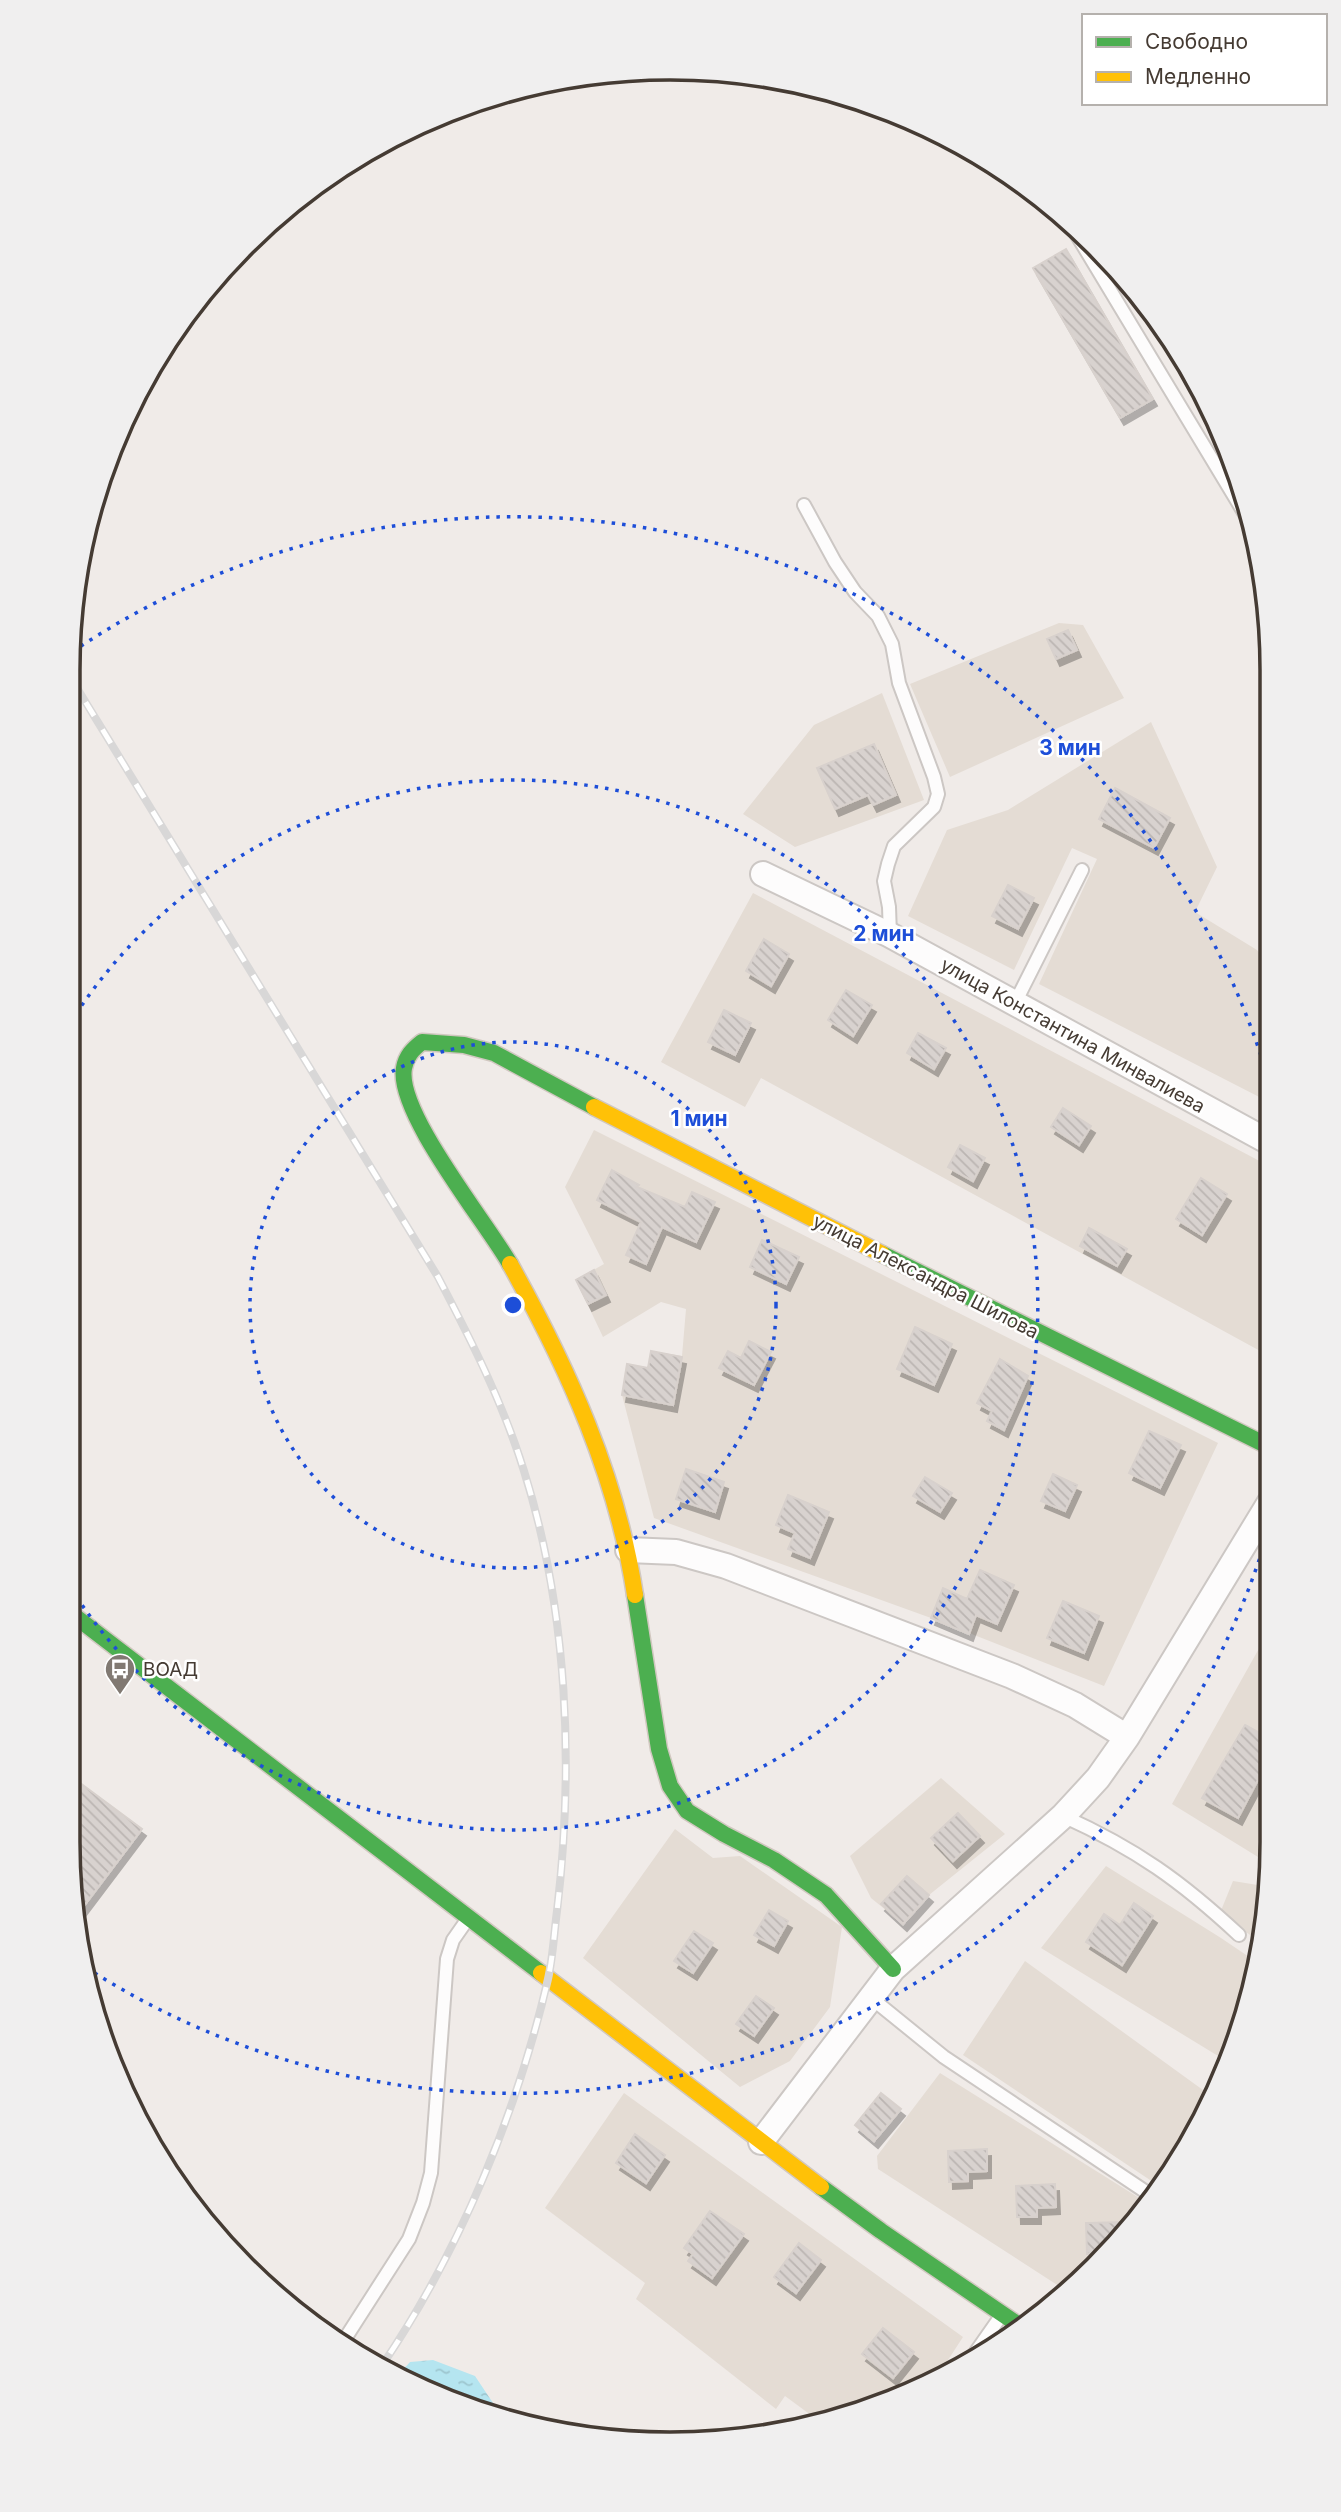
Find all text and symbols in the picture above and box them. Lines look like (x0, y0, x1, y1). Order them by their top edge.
legend (1082, 14, 1327, 105)
text: Свободно (1145, 29, 1248, 54)
text: Медленно (1145, 64, 1251, 89)
text: 3 мин (1039, 735, 1101, 760)
text: 2 мин (853, 921, 915, 946)
street label: улица Константина Минвалиева (936, 953, 1209, 1118)
text: 1 мин (670, 1106, 728, 1131)
street label: улица Александра Шилова (809, 1209, 1042, 1343)
centre of rings (501, 1293, 525, 1317)
bus stop icon: ВОАД (103, 1652, 137, 1696)
place label: ВОАД (143, 1658, 198, 1681)

